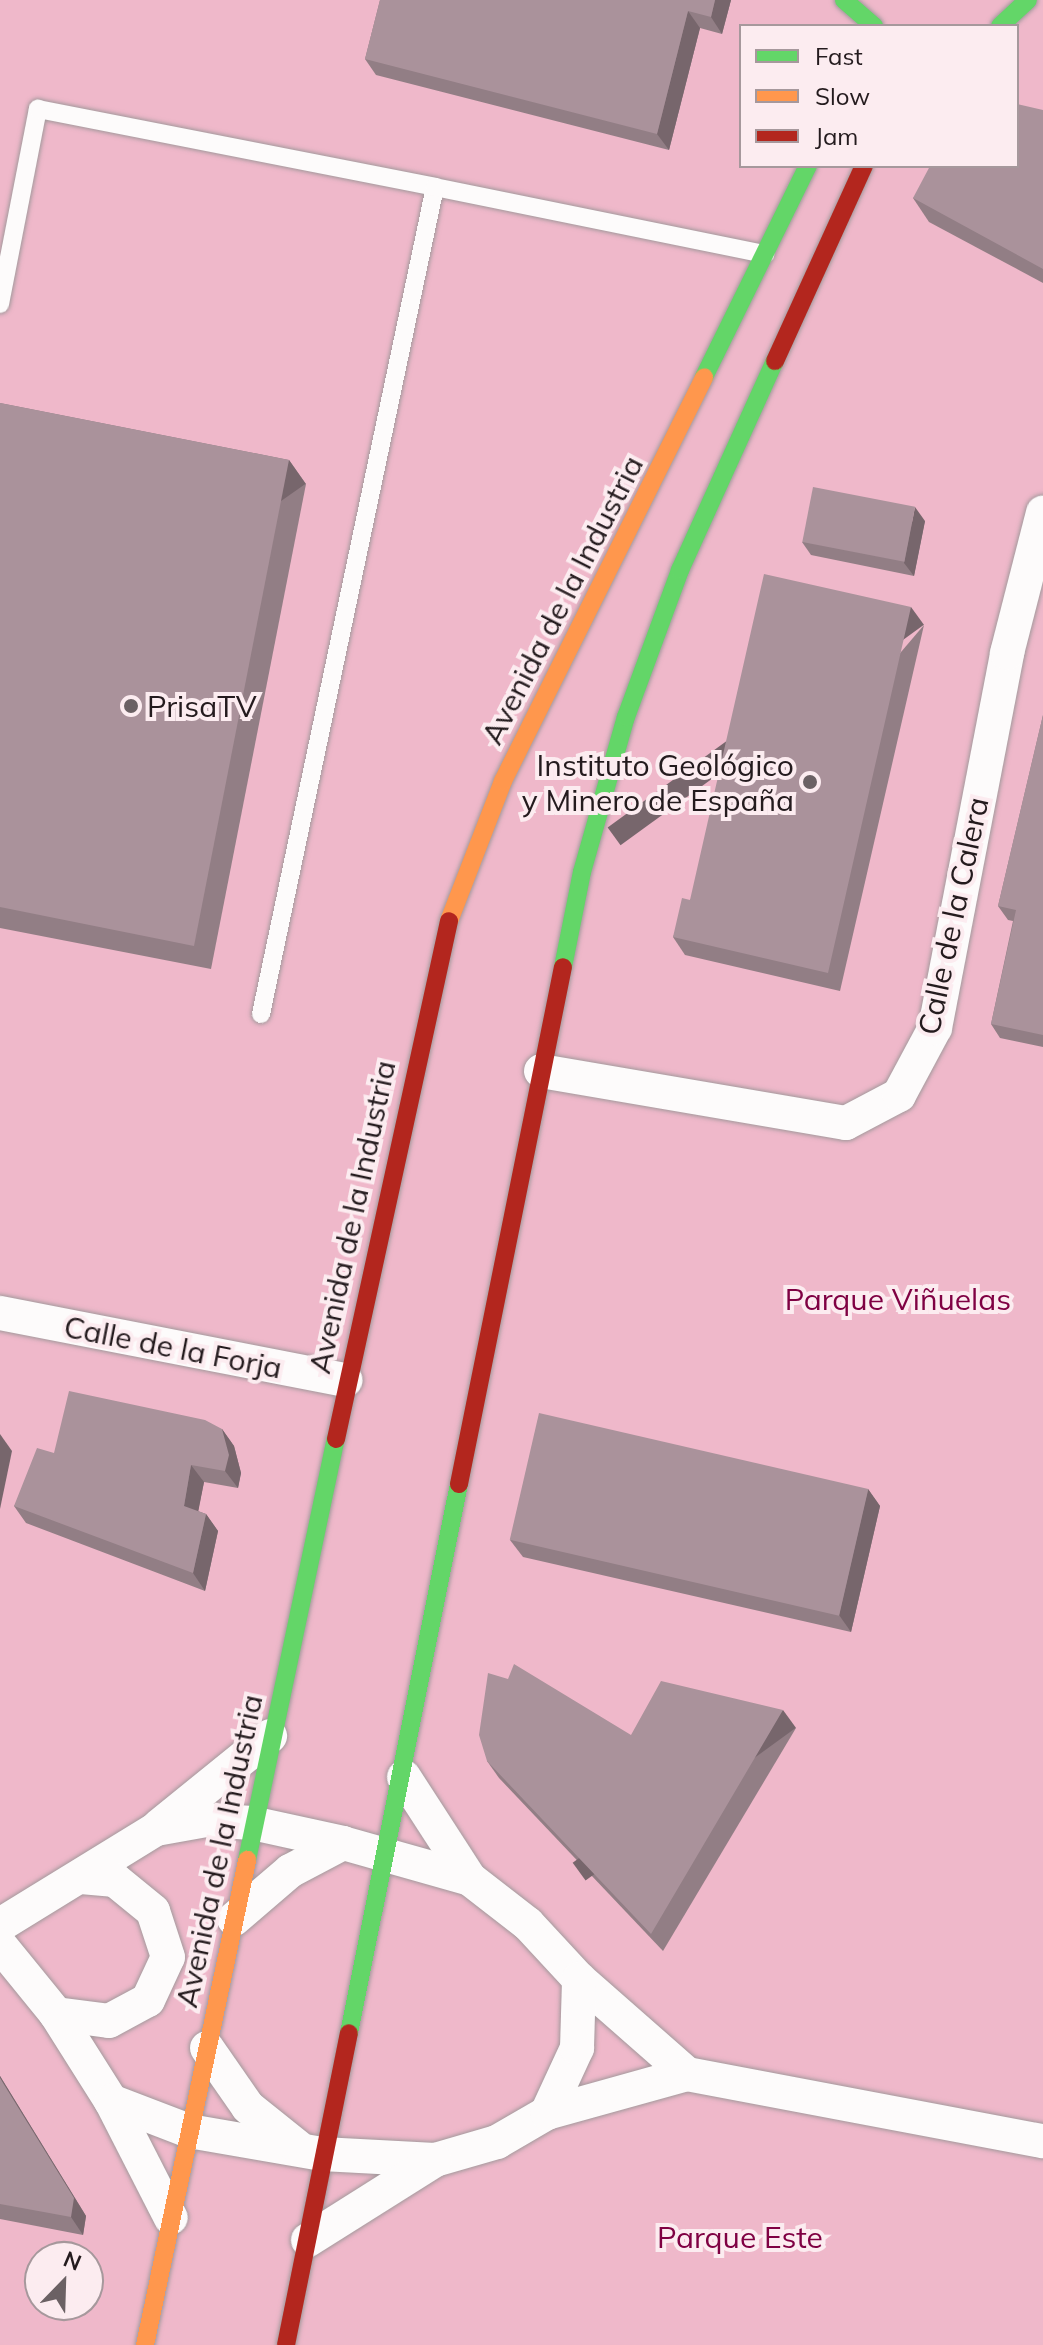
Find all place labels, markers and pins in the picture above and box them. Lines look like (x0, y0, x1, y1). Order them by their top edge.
place label: PrisaTV (147, 688, 257, 724)
marker: PrisaTV (122, 697, 140, 715)
place label: Instituto Geológico y Minero de España (522, 747, 794, 818)
marker: Instituto Geológico y Minero de España (801, 773, 819, 791)

